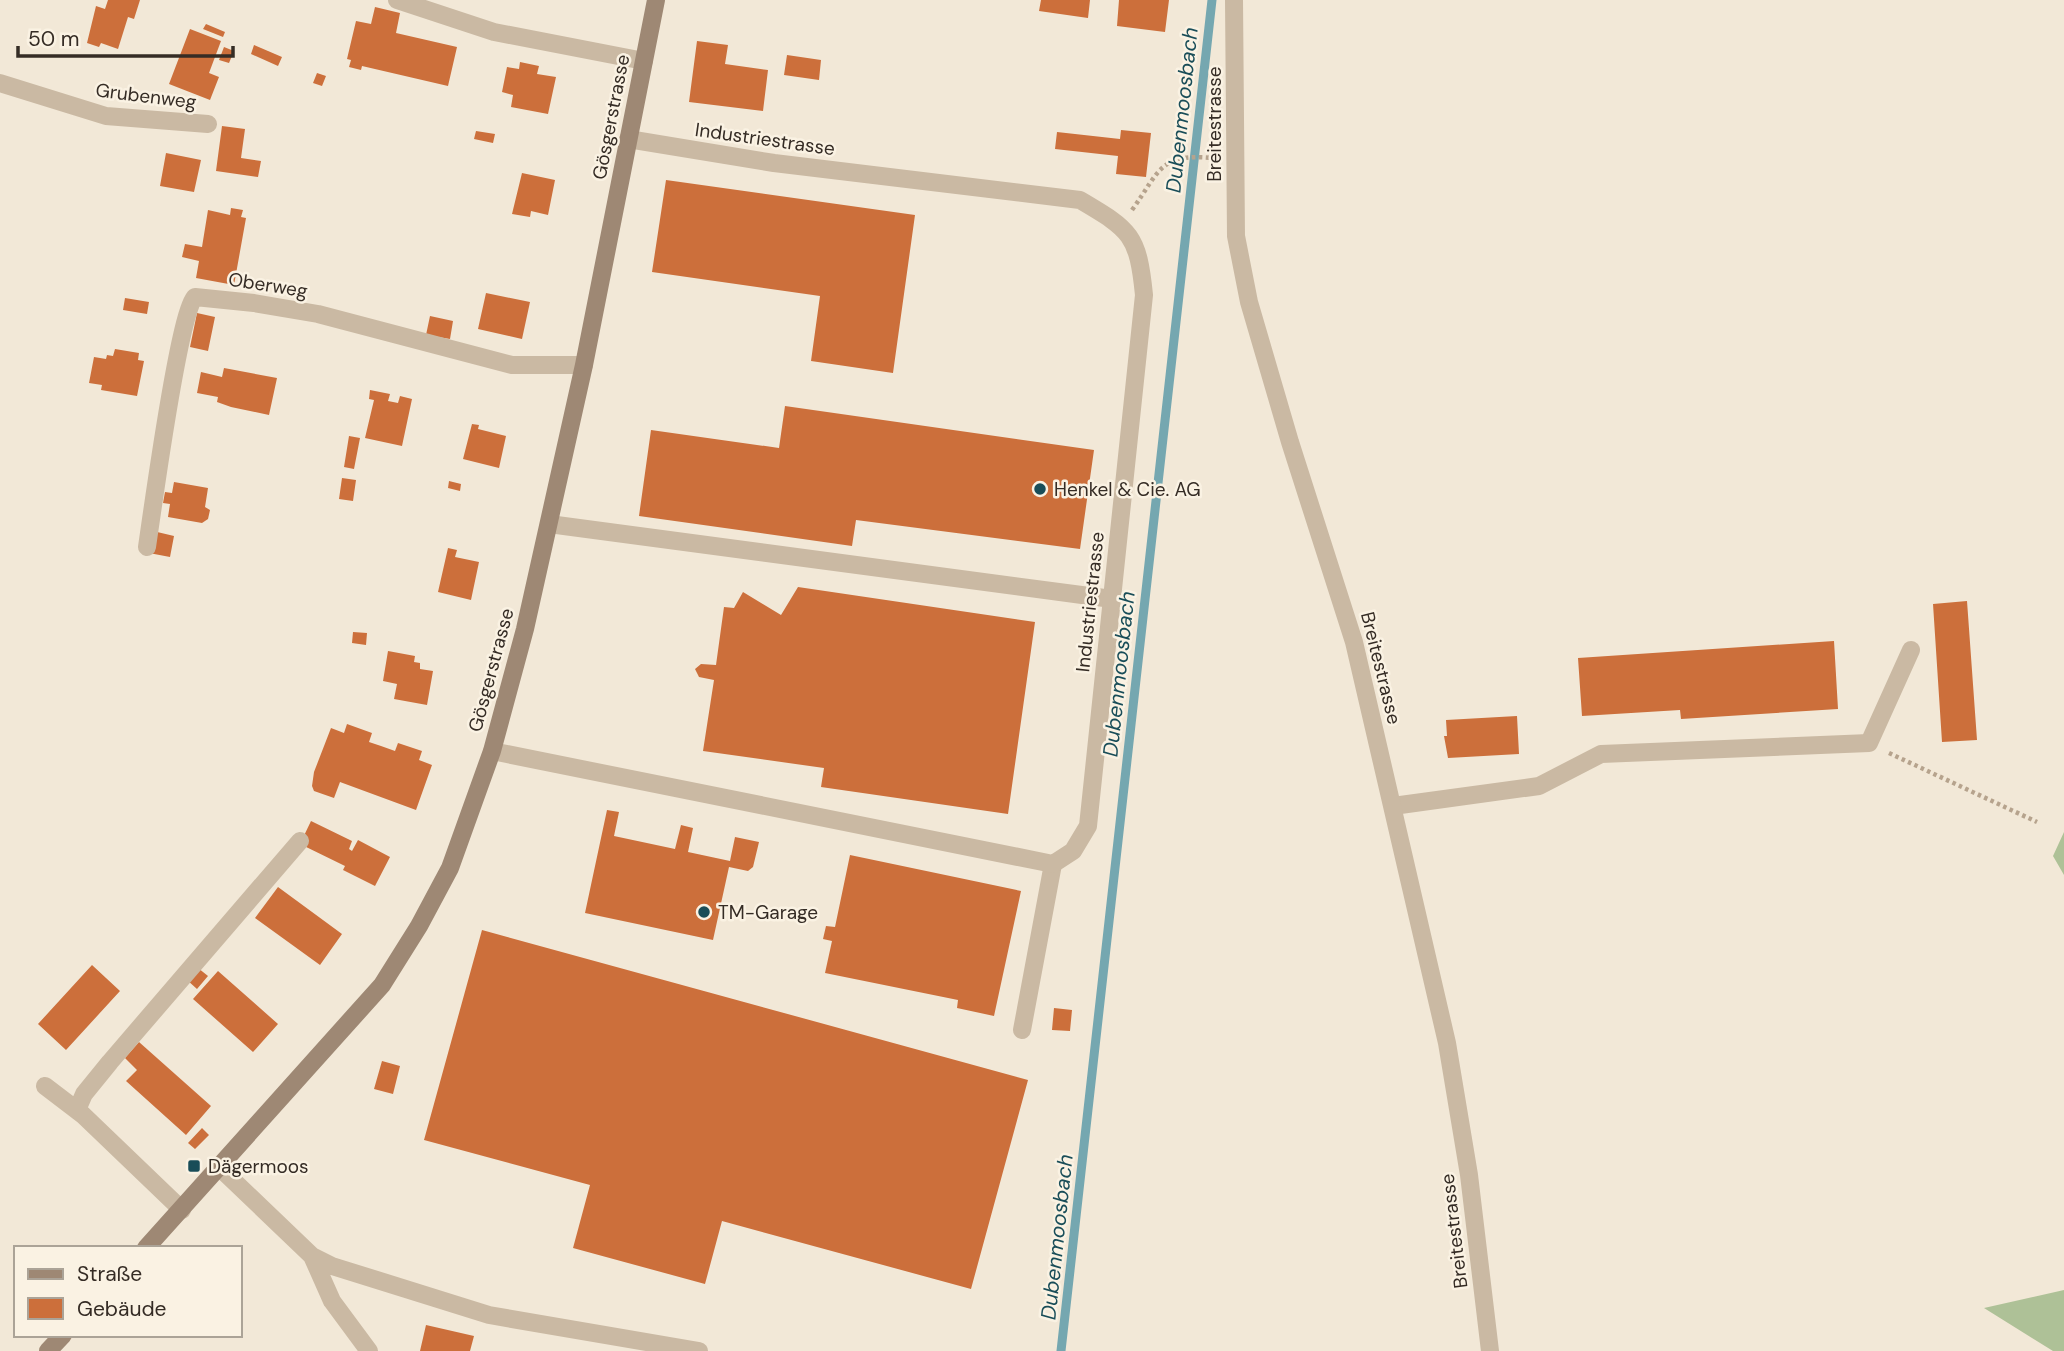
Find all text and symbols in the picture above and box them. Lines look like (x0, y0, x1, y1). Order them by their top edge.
scale bar (18, 14, 233, 58)
text: 50 m (28, 25, 79, 53)
water label: Dubenmoosbach (1159, 26, 1205, 194)
street label: Gösgerstrasse (587, 52, 635, 182)
street label: Breitestrasse (1202, 66, 1227, 182)
street label: Grubenweg (94, 77, 198, 115)
street label: Industriestrasse (693, 117, 837, 161)
street label: Oberweg (227, 266, 310, 304)
place label: Henkel & Cie. AG (1054, 477, 1201, 502)
marker: Henkel & Cie. AG (1032, 481, 1048, 497)
street label: Industriestrasse (1070, 531, 1110, 673)
water label: Dubenmoosbach (1096, 590, 1142, 758)
street label: Gösgerstrasse (462, 605, 520, 735)
street label: Breitestrasse (1355, 609, 1407, 727)
place label: TM-Garage (718, 900, 818, 925)
marker: TM-Garage (696, 904, 712, 920)
water label: Dubenmoosbach (1034, 1153, 1080, 1321)
place label: Dägermoos (208, 1154, 308, 1179)
marker: Dägermoos (186, 1158, 202, 1174)
street label: Breitestrasse (1435, 1172, 1473, 1290)
legend (14, 1246, 242, 1337)
text: Straße (77, 1260, 142, 1288)
text: Gebäude (77, 1295, 167, 1323)

